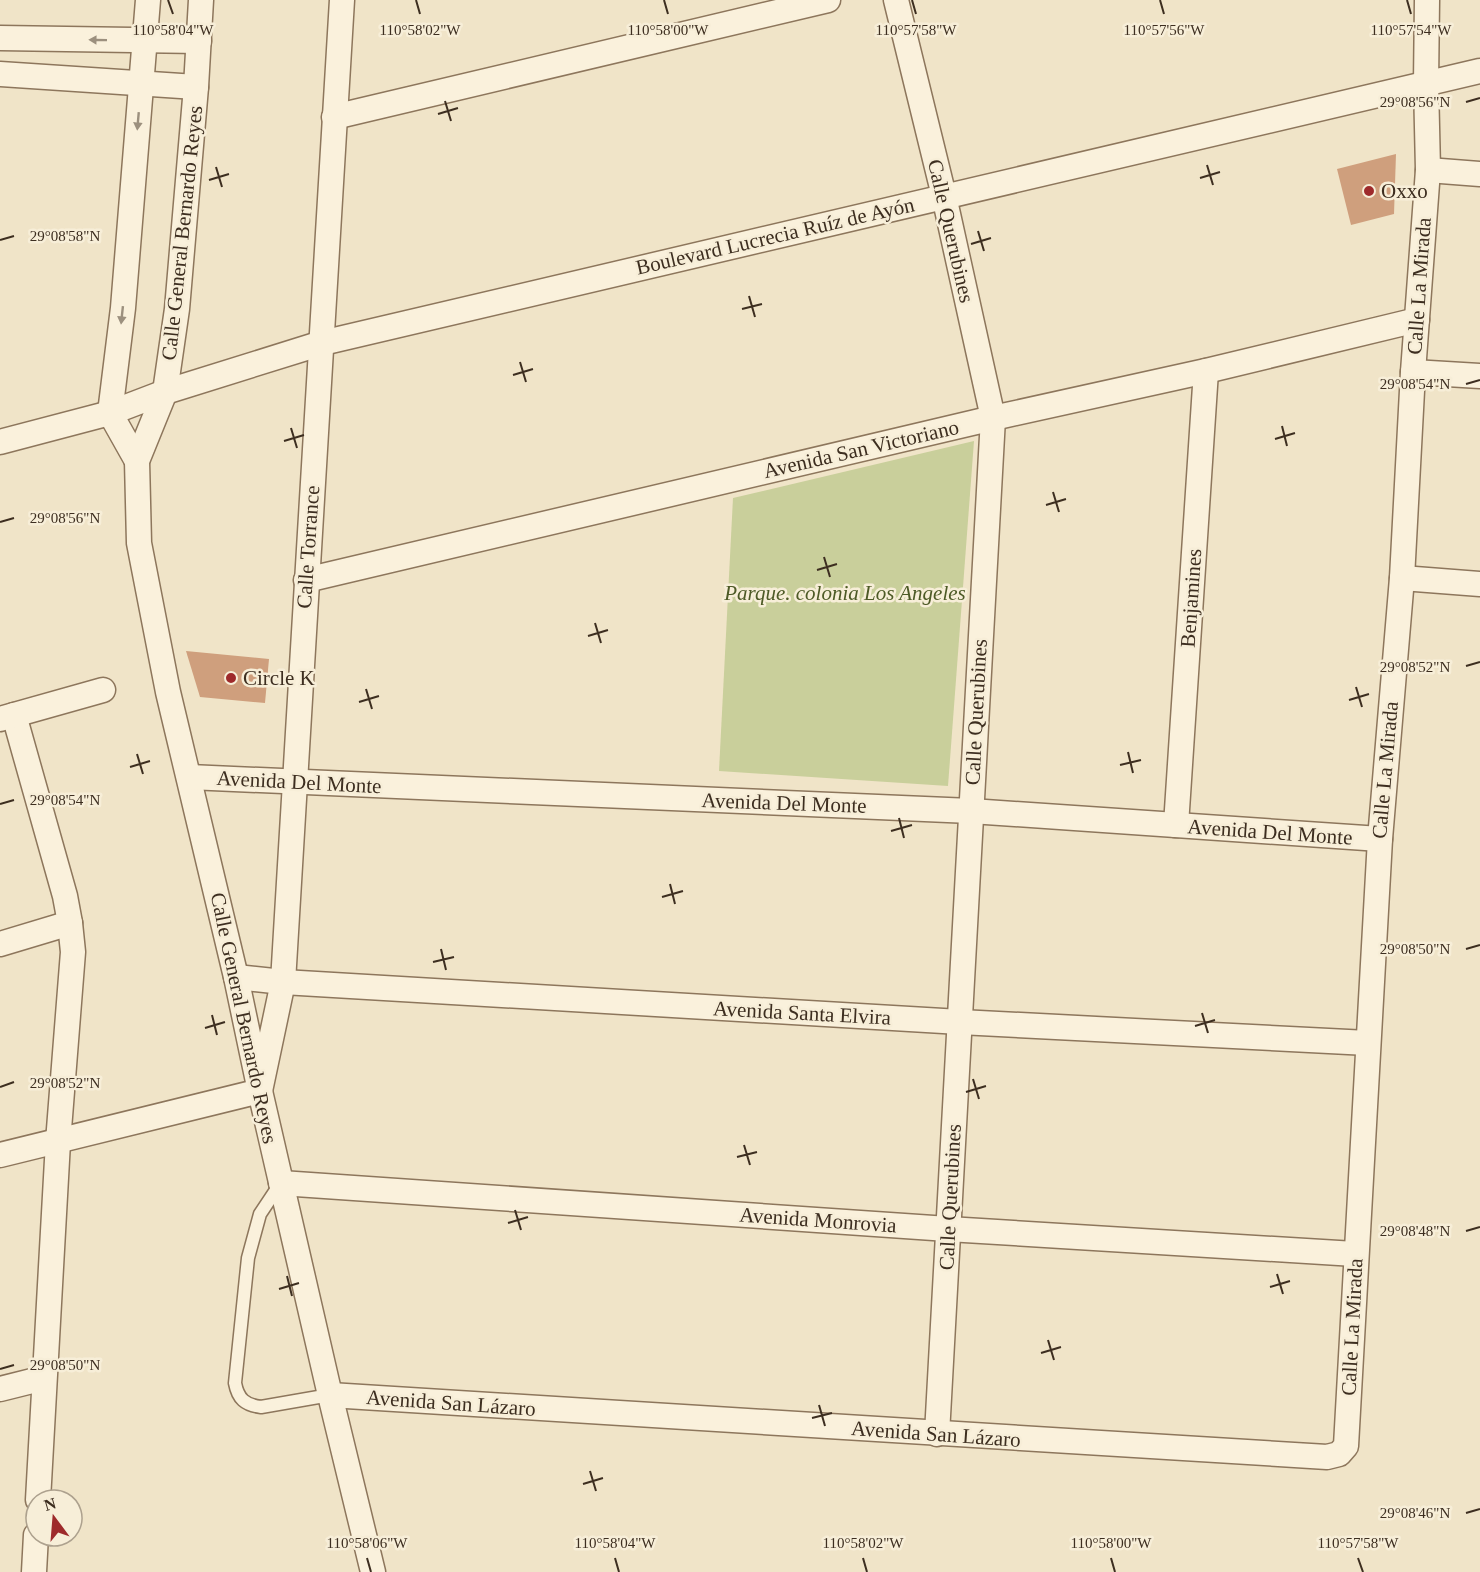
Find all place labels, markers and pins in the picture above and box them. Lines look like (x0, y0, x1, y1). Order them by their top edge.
place label: Oxxo (1381, 179, 1428, 203)
marker: Oxxo (1362, 184, 1376, 198)
place label: Circle K (243, 666, 315, 690)
marker: Circle K (224, 671, 238, 685)

